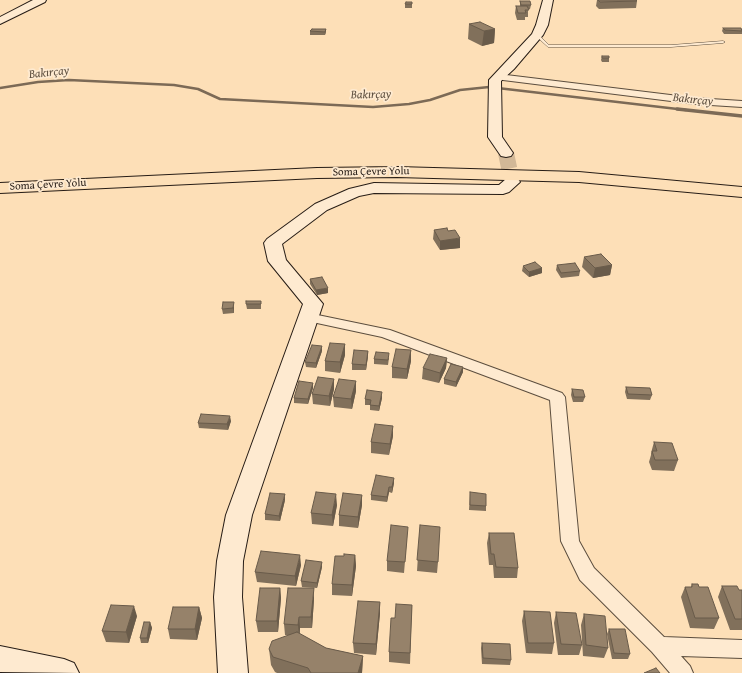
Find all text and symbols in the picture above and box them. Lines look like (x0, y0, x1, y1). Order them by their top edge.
water label: Bakırçay (28, 64, 70, 82)
water label: Bakırçay (351, 87, 391, 103)
water label: Bakırçay (672, 91, 714, 109)
street label: Soma Çevre Yolu (333, 165, 409, 179)
street label: Soma Çevre Yolu (9, 176, 87, 194)

